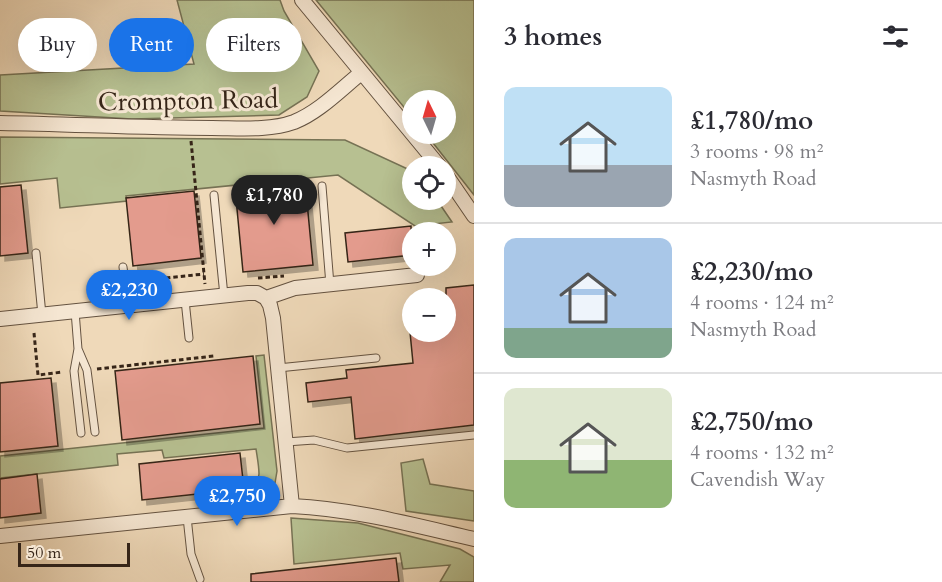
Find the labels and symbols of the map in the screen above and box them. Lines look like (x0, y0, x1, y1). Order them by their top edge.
street label: Crompton Road (98, 81, 279, 120)
north arrow (402, 90, 456, 144)
pin: £1,780 (225, 175, 323, 226)
pin: £2,230 (80, 270, 178, 321)
pin: £2,750 (188, 476, 286, 527)
scale bar (18, 540, 130, 568)

